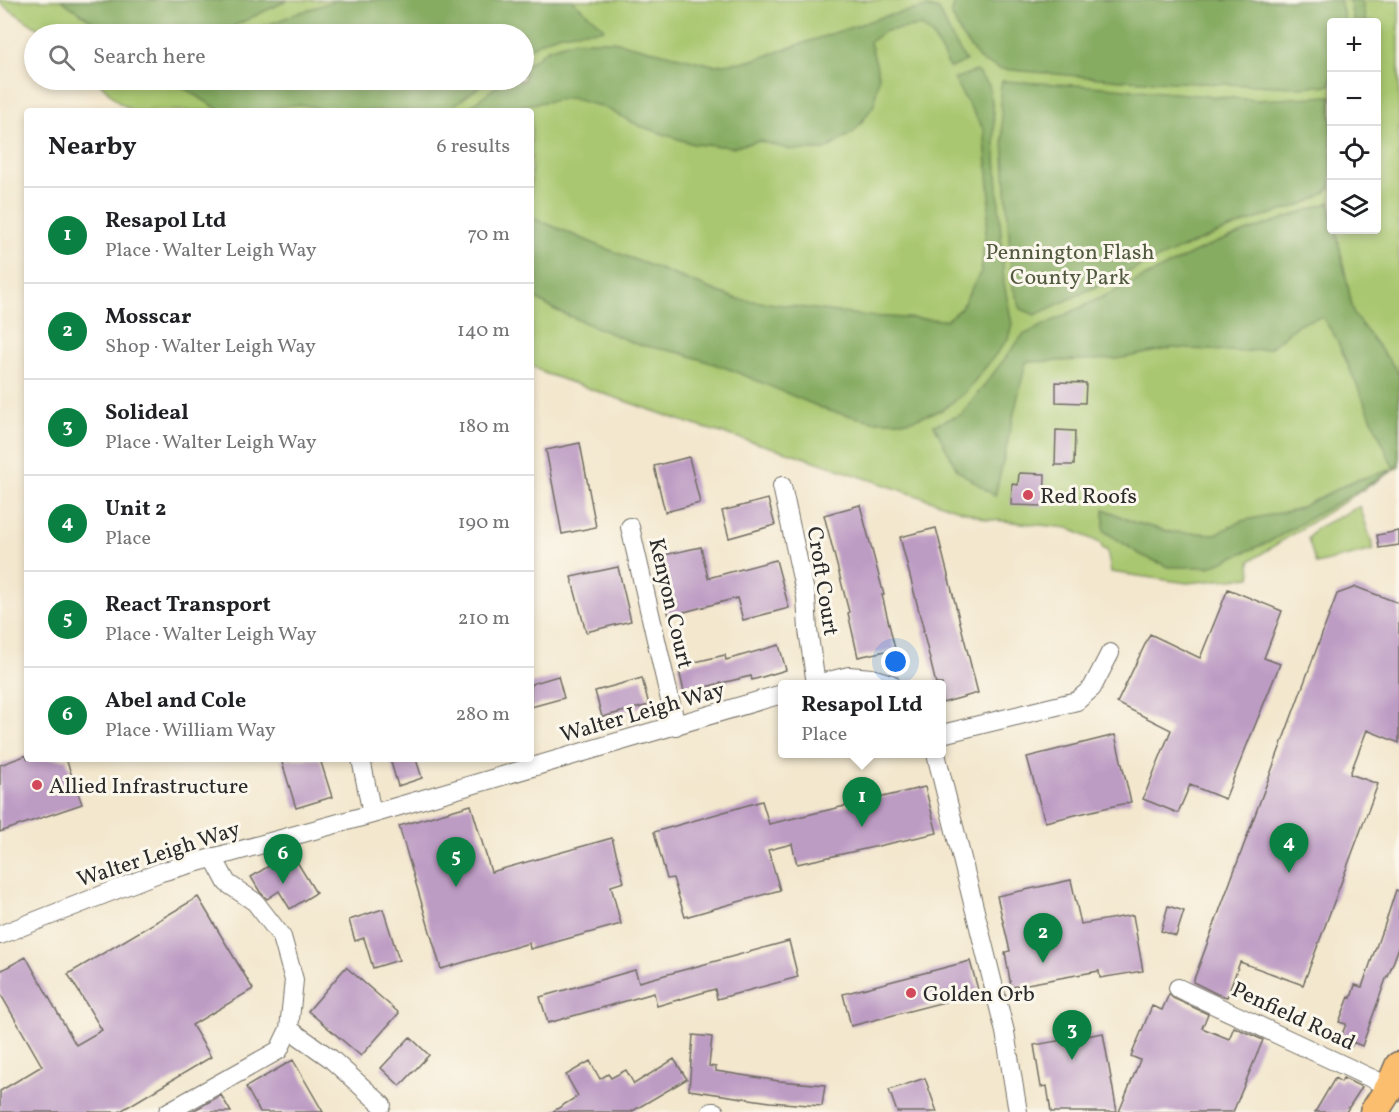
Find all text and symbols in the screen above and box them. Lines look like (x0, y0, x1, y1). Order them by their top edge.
map controls (1327, 18, 1381, 234)
button: + (1327, 18, 1381, 72)
search box (24, 24, 534, 90)
icon: search (45, 41, 78, 74)
text: Search here (93, 42, 206, 73)
button: − (1327, 72, 1381, 126)
button: locate (1327, 126, 1381, 180)
text: Nearby (48, 129, 137, 165)
text: 6 results (437, 133, 510, 161)
button: layers (1327, 180, 1381, 234)
text: Resapol Ltd (105, 206, 226, 237)
text: 1 (63, 221, 72, 249)
text: 70 m (467, 221, 510, 249)
text: Place · Walter Leigh Way (105, 237, 317, 265)
park label: Pennington Flash County Park (985, 238, 1155, 294)
text: Mosscar (105, 302, 192, 333)
text: 2 (62, 317, 73, 345)
text: 140 m (457, 317, 510, 345)
text: Shop · Walter Leigh Way (105, 333, 316, 361)
text: Solideal (105, 398, 189, 429)
text: 3 (62, 413, 73, 441)
text: 180 m (458, 413, 510, 441)
text: Place · Walter Leigh Way (105, 429, 317, 457)
place label: Red Roofs (1040, 482, 1137, 513)
marker: Red Roofs (1021, 488, 1035, 502)
text: Unit 2 (105, 494, 166, 525)
text: 4 (61, 509, 74, 537)
text: 190 m (458, 509, 510, 537)
text: Place (105, 525, 151, 553)
street label: Croft Court (798, 525, 846, 639)
street label: Kenyon Court (639, 535, 700, 672)
text: React Transport (105, 590, 271, 621)
text: 5 (63, 605, 72, 633)
text: 210 m (458, 605, 510, 633)
text: Place · Walter Leigh Way (105, 621, 317, 649)
your location (881, 647, 910, 676)
street label: Walter Leigh Way (557, 675, 729, 752)
popup (778, 680, 946, 758)
text: Abel and Cole (105, 686, 246, 717)
text: Resapol Ltd (801, 690, 923, 721)
text: 6 (62, 701, 73, 729)
text: 280 m (455, 701, 510, 729)
text: Place · William Way (105, 717, 276, 745)
text: Place (801, 721, 847, 749)
place label: Allied Infrastructure (49, 772, 249, 803)
marker: Allied Infrastructure (30, 778, 44, 792)
pin: 1 (842, 778, 882, 827)
street label: Walter Leigh Way (73, 814, 244, 896)
pin: 4 (1270, 824, 1308, 873)
pin: 6 (264, 834, 302, 884)
pin: 5 (436, 838, 476, 887)
pin: 2 (1024, 914, 1062, 963)
street label: Penfield Road (1226, 975, 1360, 1059)
place label: Golden Orb (923, 980, 1035, 1011)
marker: Golden Orb (904, 986, 918, 1000)
pin: 3 (1052, 1010, 1092, 1060)

